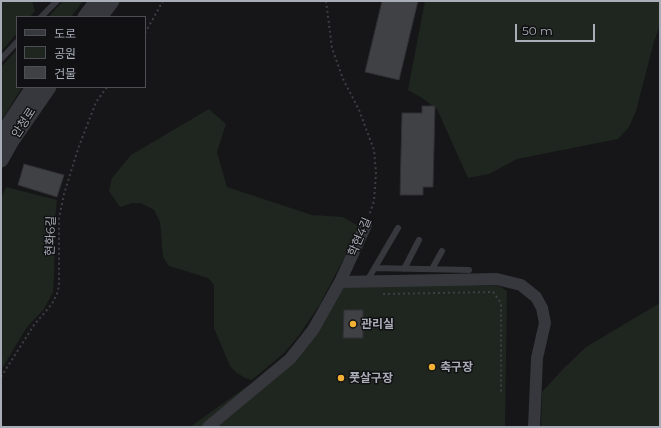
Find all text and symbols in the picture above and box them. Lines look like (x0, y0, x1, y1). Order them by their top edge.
legend (16, 16, 146, 88)
scale bar (517, 16, 597, 42)
text: 50 m (522, 23, 553, 38)
text: 도로 (54, 26, 76, 41)
text: 공원 (54, 46, 76, 61)
text: 건물 (54, 66, 76, 81)
street label: 안청로 (9, 105, 39, 141)
street label: 학현4길 (345, 215, 375, 259)
street label: 현화6길 (43, 216, 59, 256)
place label: 관리실 (361, 317, 394, 331)
marker: 관리실 (348, 319, 358, 329)
place label: 축구장 (440, 360, 473, 374)
marker: 축구장 (427, 362, 437, 372)
place label: 풋살구장 (349, 371, 393, 385)
marker: 풋살구장 (336, 373, 346, 383)

